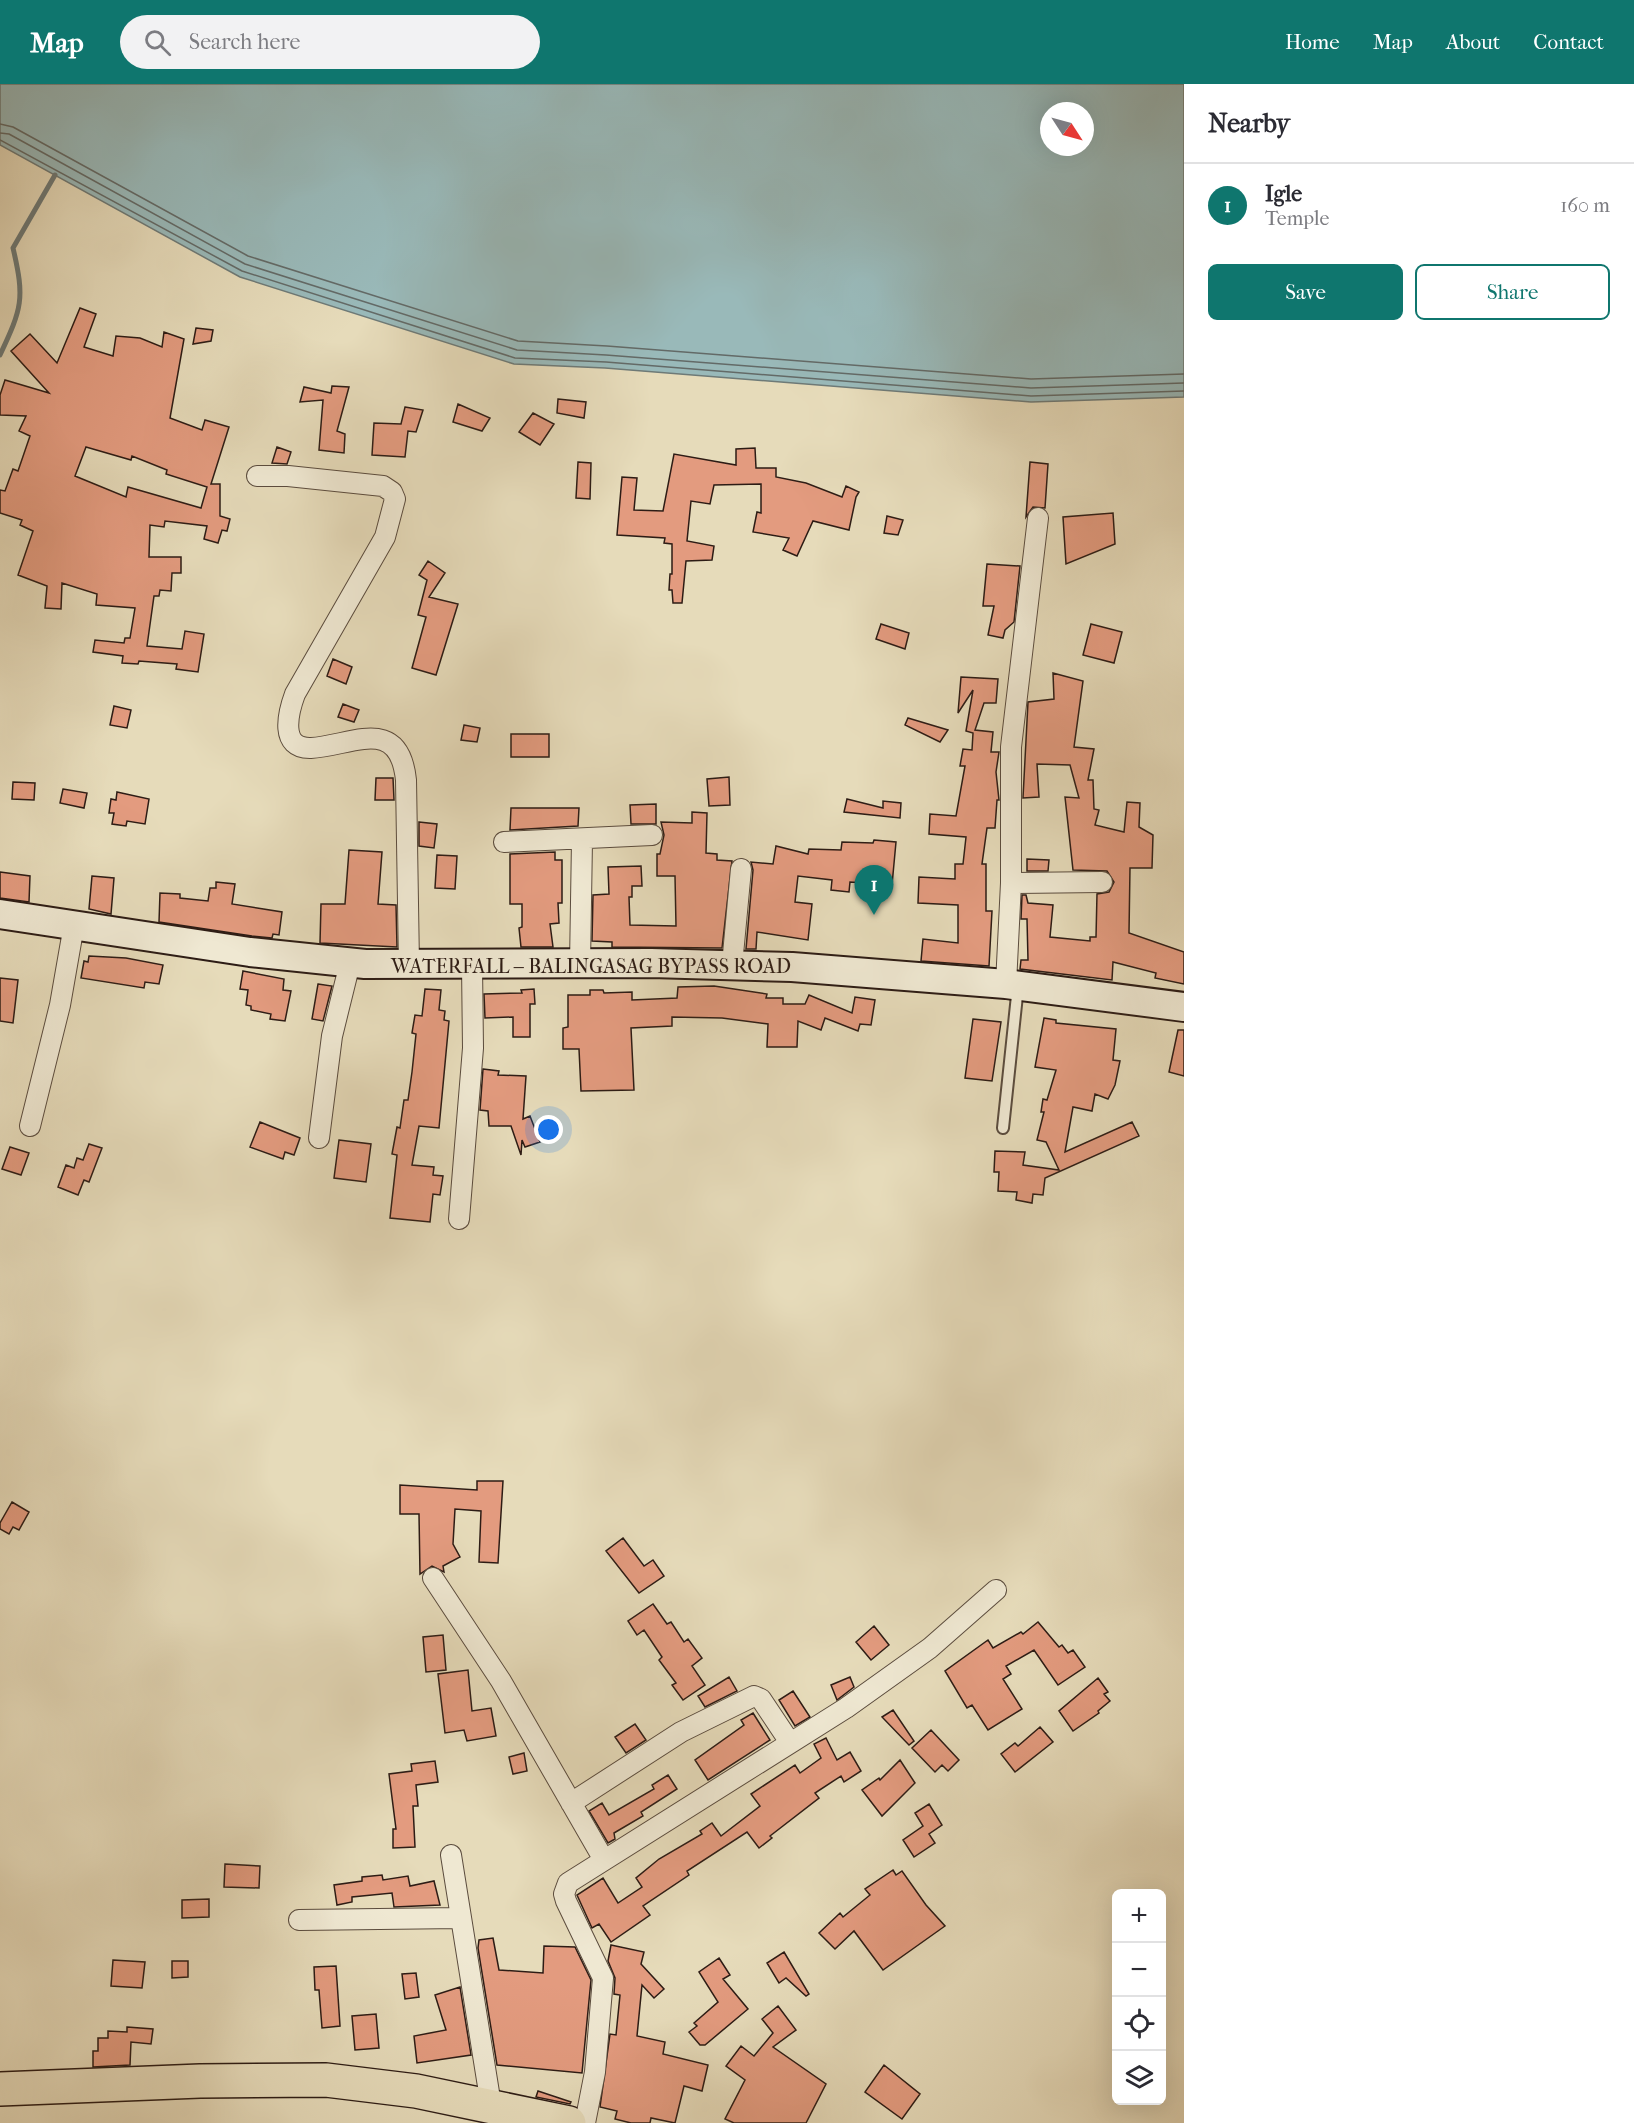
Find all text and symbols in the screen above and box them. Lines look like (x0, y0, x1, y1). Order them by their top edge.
search box (120, 15, 540, 69)
text: Map (30, 26, 84, 59)
icon: search (141, 26, 174, 59)
text: Search here (189, 29, 300, 55)
text: Home (1285, 30, 1340, 54)
text: Map (1373, 30, 1413, 54)
text: About (1446, 30, 1500, 54)
text: Contact (1533, 30, 1604, 54)
north arrow (1040, 102, 1094, 156)
text: Nearby (1208, 108, 1290, 139)
text: Igle (1265, 181, 1302, 207)
text: 1 (1224, 194, 1231, 217)
text: 160 m (1560, 194, 1610, 217)
text: Temple (1265, 207, 1329, 230)
button: Save (1208, 264, 1403, 320)
button: Share (1415, 264, 1610, 320)
pin: 1 (854, 866, 894, 915)
street label: WATERFALL ‒ BALINGASAG BYPASS ROAD (390, 955, 791, 978)
your location (534, 1115, 563, 1144)
map controls (1112, 1889, 1166, 2105)
button: + (1112, 1889, 1166, 1943)
button: − (1112, 1943, 1166, 1997)
button: locate (1112, 1997, 1166, 2051)
button: layers (1112, 2051, 1166, 2105)

